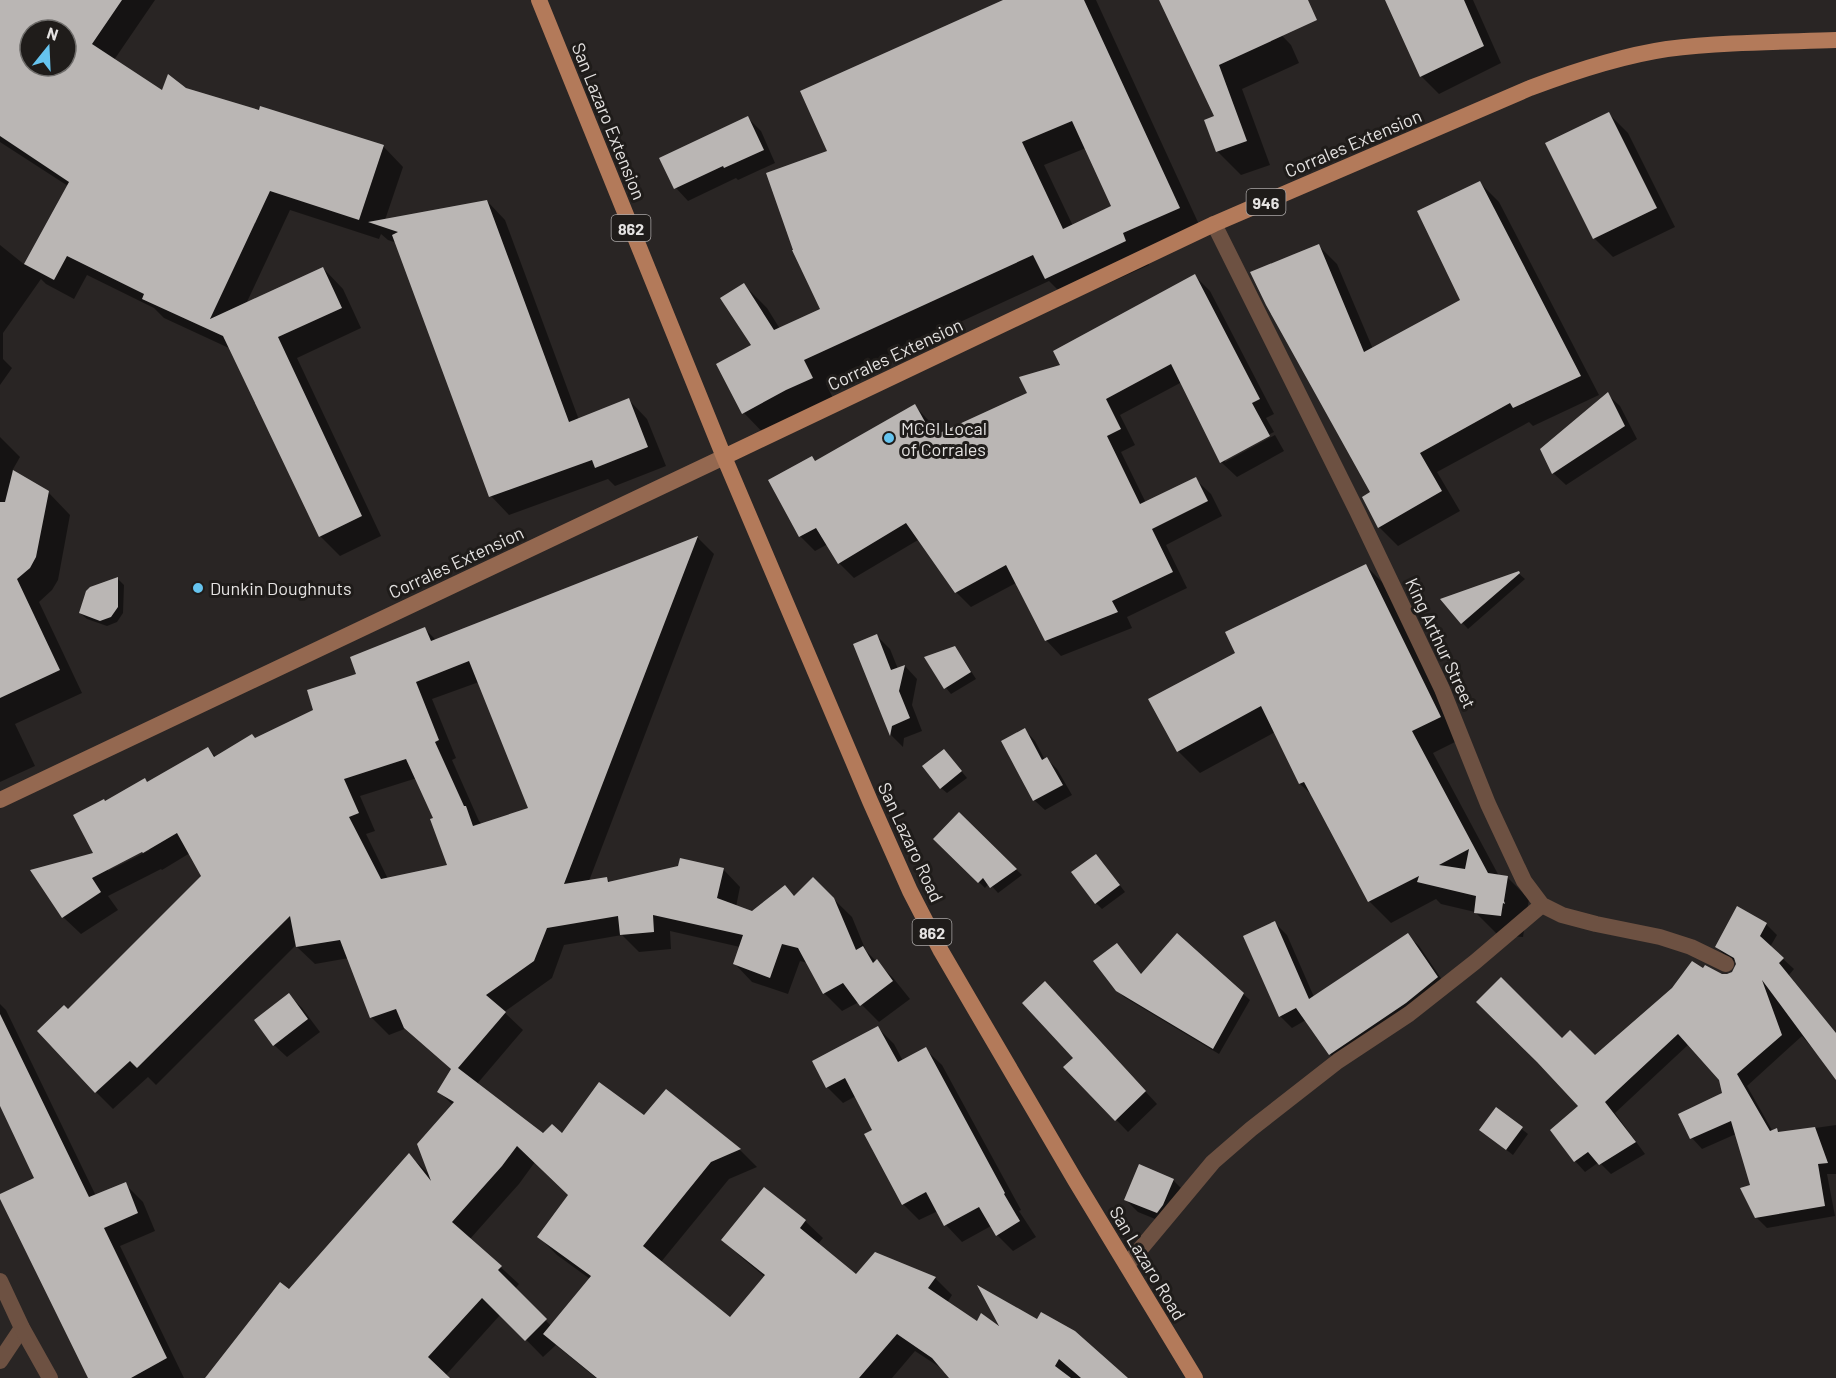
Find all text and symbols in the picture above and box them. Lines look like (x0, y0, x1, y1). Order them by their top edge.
north arrow (18, 18, 78, 78)
text: N (45, 23, 61, 44)
street label: San Lazaro Extension (567, 39, 651, 203)
street label: Corrales Extension (1281, 104, 1425, 182)
road number: 946 (1246, 189, 1286, 215)
road number: 862 (612, 215, 650, 241)
street label: Corrales Extension (824, 313, 966, 395)
place label: MCGI Local of Corrales (901, 417, 987, 460)
marker: MCGI Local of Corrales (882, 431, 896, 445)
street label: Corrales Extension (385, 521, 527, 603)
street label: King Arthur Street (1401, 574, 1481, 712)
place label: Dunkin Doughnuts (210, 577, 352, 599)
marker: Dunkin Doughnuts (191, 581, 205, 595)
street label: San Lazaro Road (874, 779, 948, 905)
road number: 862 (912, 919, 952, 945)
street label: San Lazaro Road (1105, 1202, 1191, 1324)

